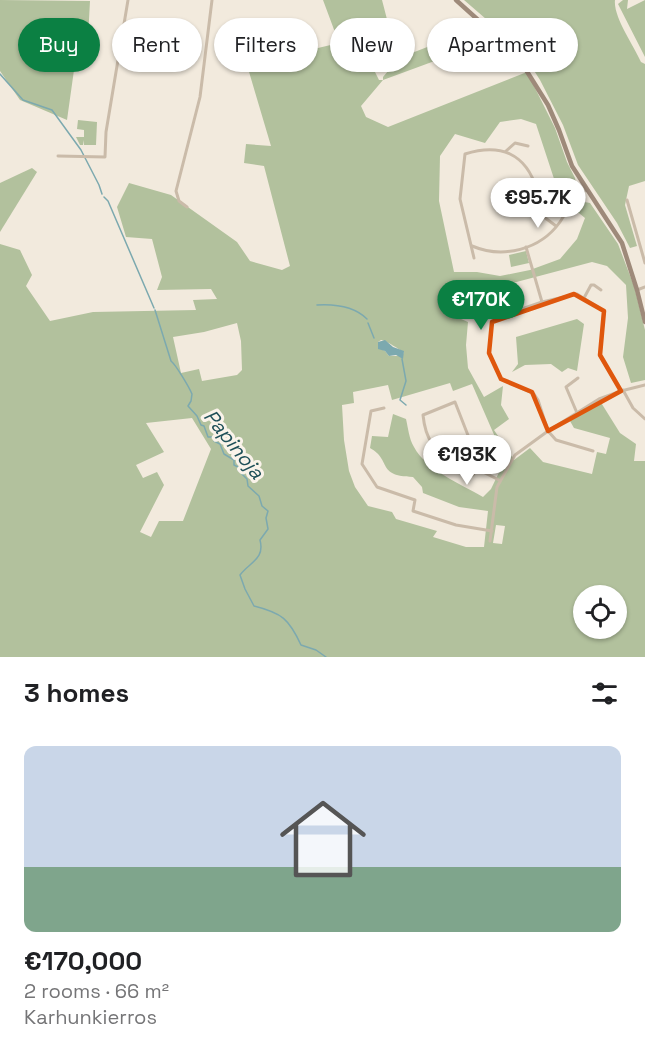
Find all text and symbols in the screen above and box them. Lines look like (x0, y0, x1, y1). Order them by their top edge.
chip: Buy (18, 18, 100, 72)
chip: Rent (112, 18, 202, 72)
chip: Filters (214, 18, 318, 72)
chip: New (330, 18, 415, 72)
chip: Apartment (427, 18, 578, 72)
pin: €95.7K (489, 178, 587, 229)
text: €95.7K (505, 184, 571, 210)
pin: €170K (439, 280, 523, 331)
text: €170K (451, 286, 511, 312)
water label: Papinoja (198, 404, 270, 484)
pin: €193K (425, 435, 509, 486)
text: €193K (437, 441, 497, 467)
map controls (573, 585, 627, 639)
button: locate (573, 585, 627, 639)
text: 3 homes (24, 676, 129, 710)
icon: filters (588, 677, 621, 710)
icon: home (269, 785, 377, 893)
text: €170,000 (24, 944, 142, 978)
text: 2 rooms · 66 m² (24, 978, 169, 1004)
text: Karhunkierros (24, 1004, 157, 1030)

